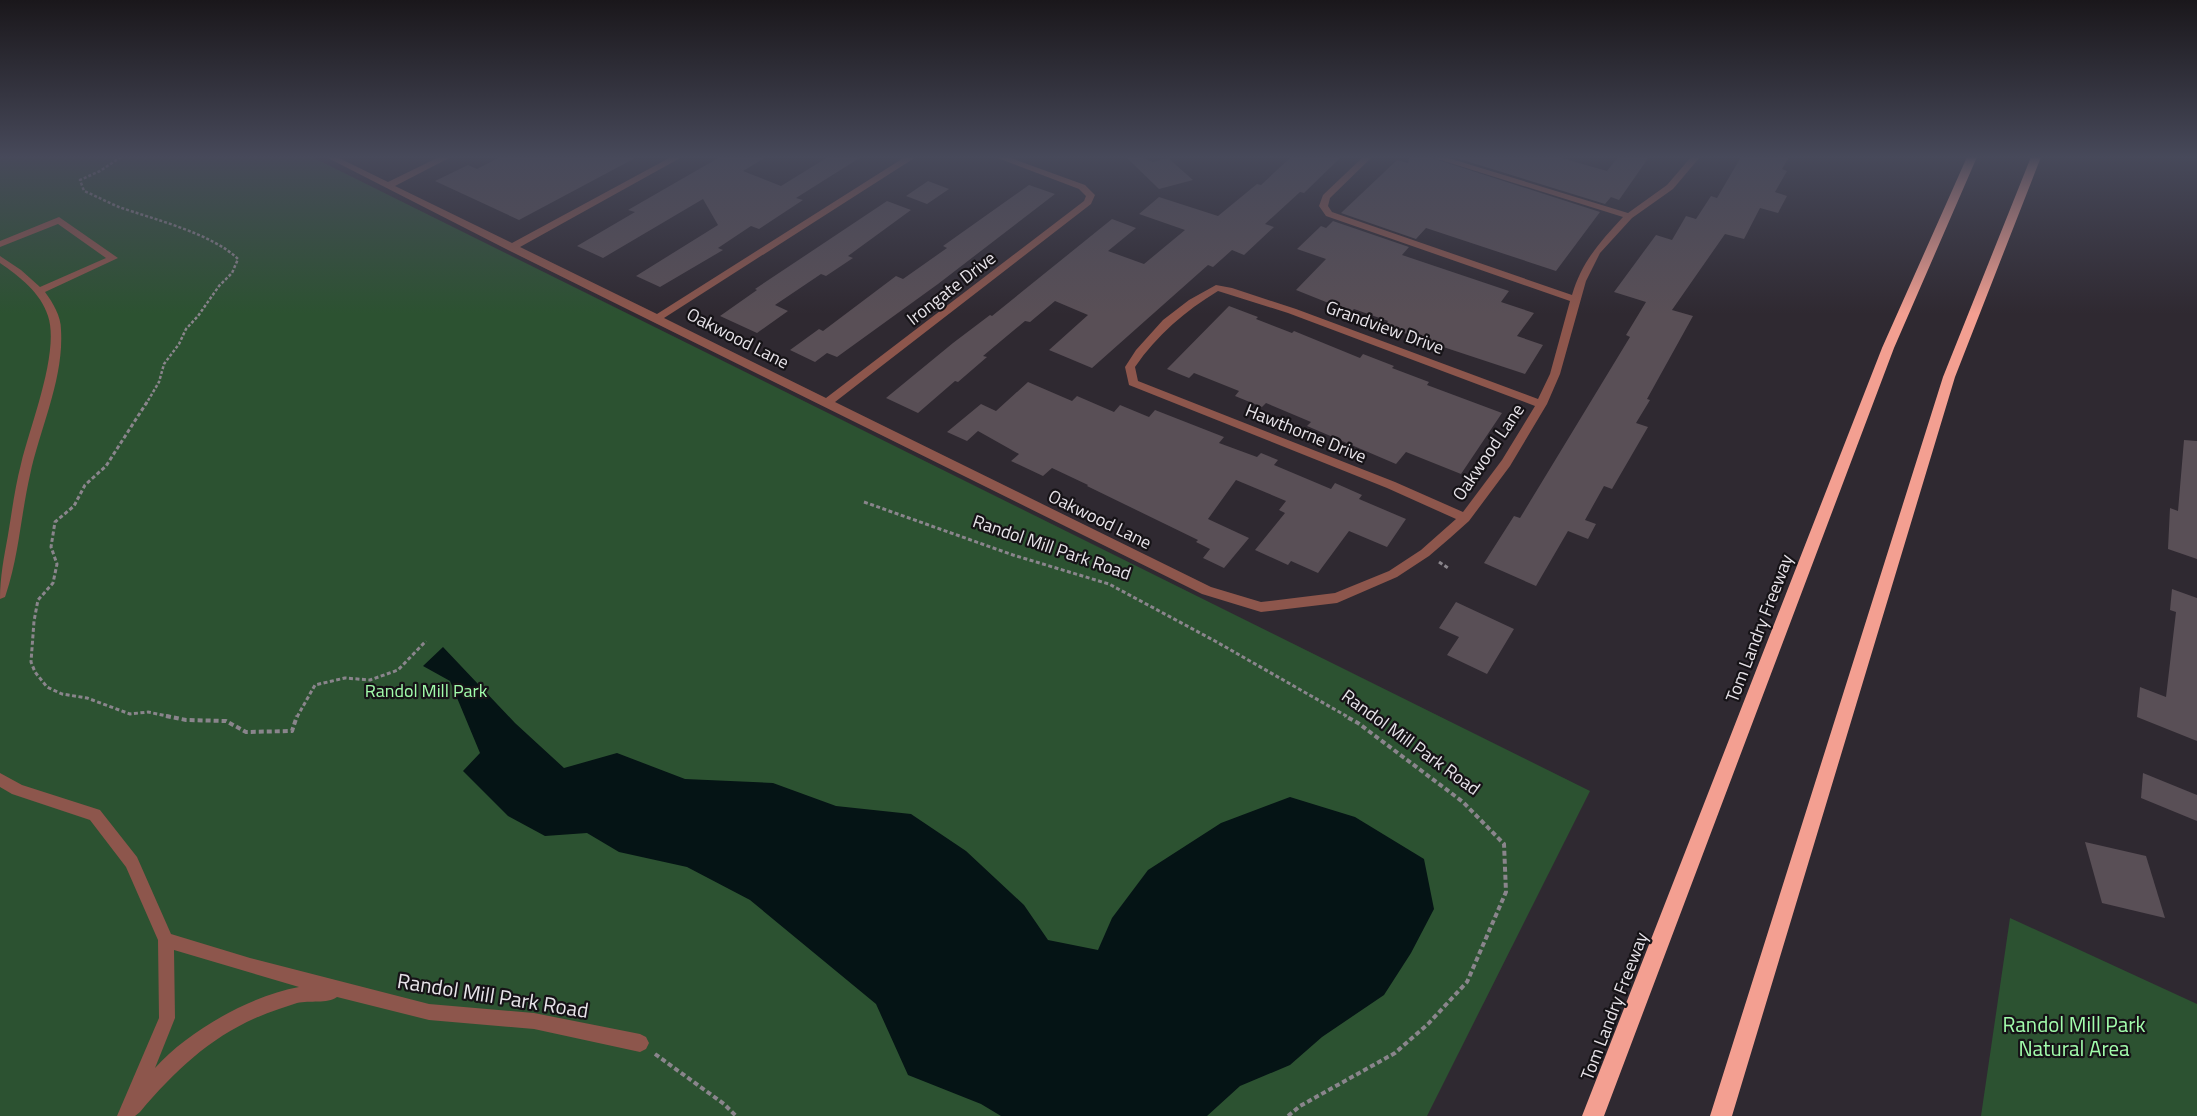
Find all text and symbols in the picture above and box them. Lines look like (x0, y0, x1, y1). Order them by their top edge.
street label: Irongate Drive (901, 245, 1001, 331)
street label: Grandview Drive (1322, 293, 1448, 361)
street label: Oakwood Lane (682, 301, 794, 375)
street label: Hawthorne Drive (1241, 396, 1371, 470)
street label: Oakwood Lane (1445, 398, 1531, 506)
street label: Oakwood Lane (1044, 482, 1156, 556)
street label: Randol Mill Park Road (969, 507, 1135, 587)
street label: Tom Landry Freeway (1718, 550, 1800, 706)
park label: Randol Mill Park (365, 677, 488, 704)
street label: Randol Mill Park Road (1336, 682, 1486, 802)
street label: Tom Landry Freeway (1573, 928, 1655, 1084)
street label: Randol Mill Park Road (395, 964, 591, 1026)
park label: Randol Mill Park Natural Area (2002, 1008, 2146, 1064)

